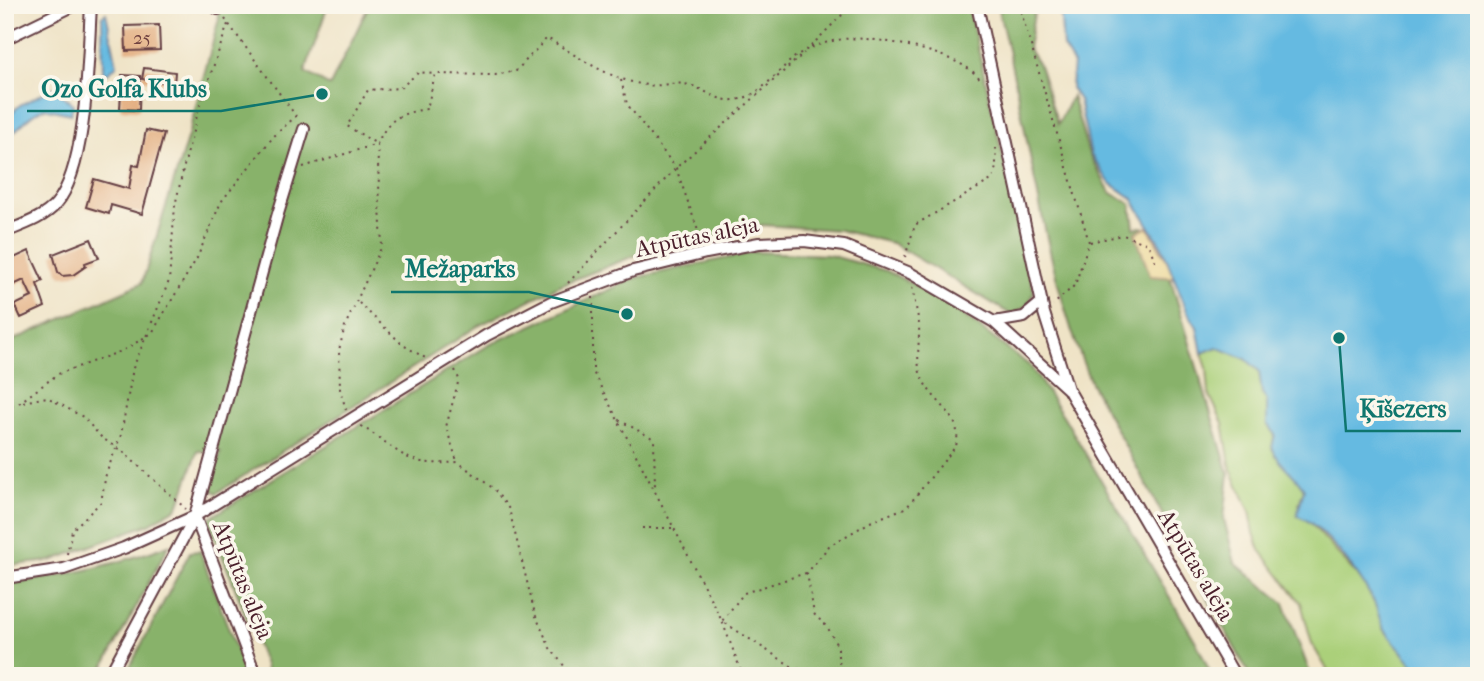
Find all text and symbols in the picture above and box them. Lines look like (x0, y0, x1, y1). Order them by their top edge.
house number: 25 (133, 27, 151, 49)
callout: Ozo Golfa Klubs (27, 66, 221, 111)
text: Ozo Golfa Klubs (41, 75, 207, 103)
street label: Atpūtas aleja (632, 211, 761, 263)
callout: Mežaparks (391, 247, 529, 292)
text: Mežaparks (405, 255, 515, 283)
callout: Ķīšezers (1346, 386, 1461, 431)
text: Ķīšezers (1360, 395, 1447, 424)
street label: Atpūtas aleja (1152, 504, 1240, 626)
street label: Atpūtas aleja (207, 516, 279, 643)

